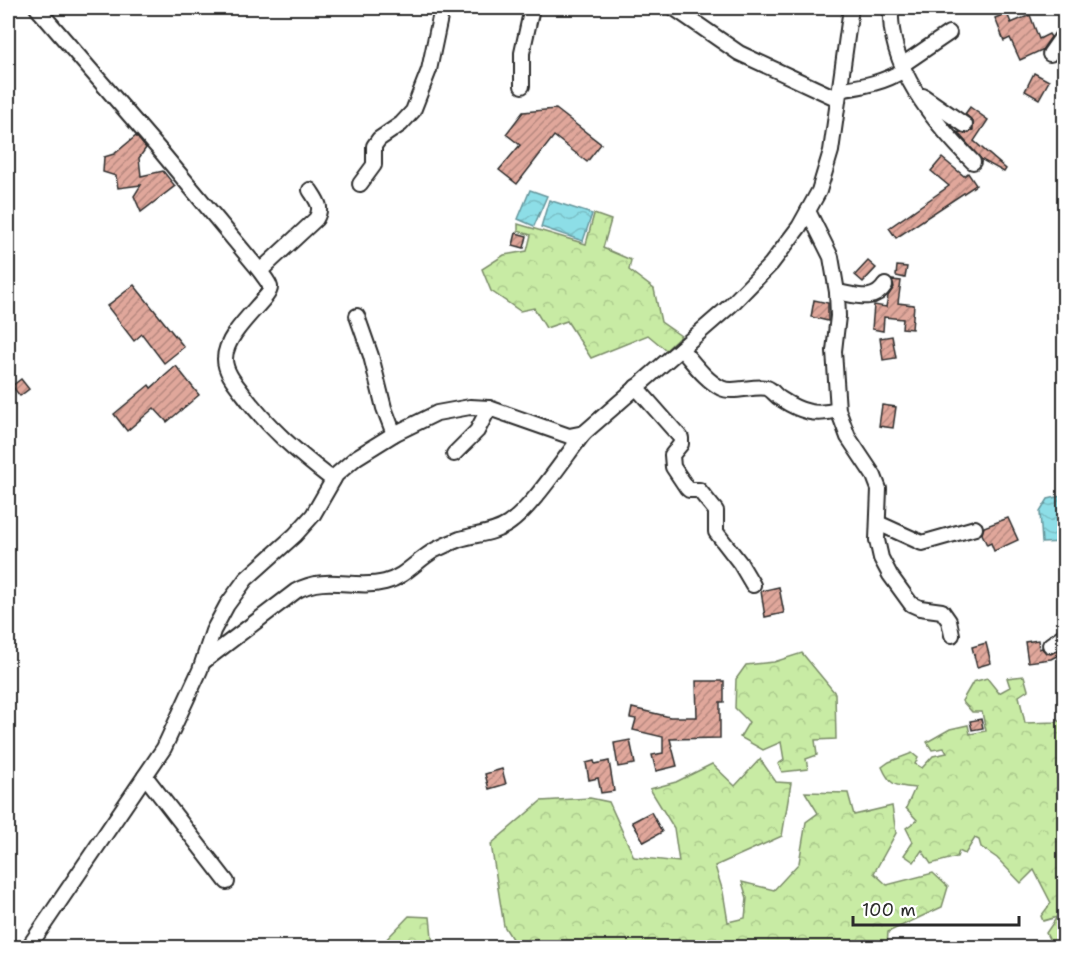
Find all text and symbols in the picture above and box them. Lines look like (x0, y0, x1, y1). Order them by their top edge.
scale bar (853, 889, 1020, 927)
text: 100 m (862, 898, 916, 922)

